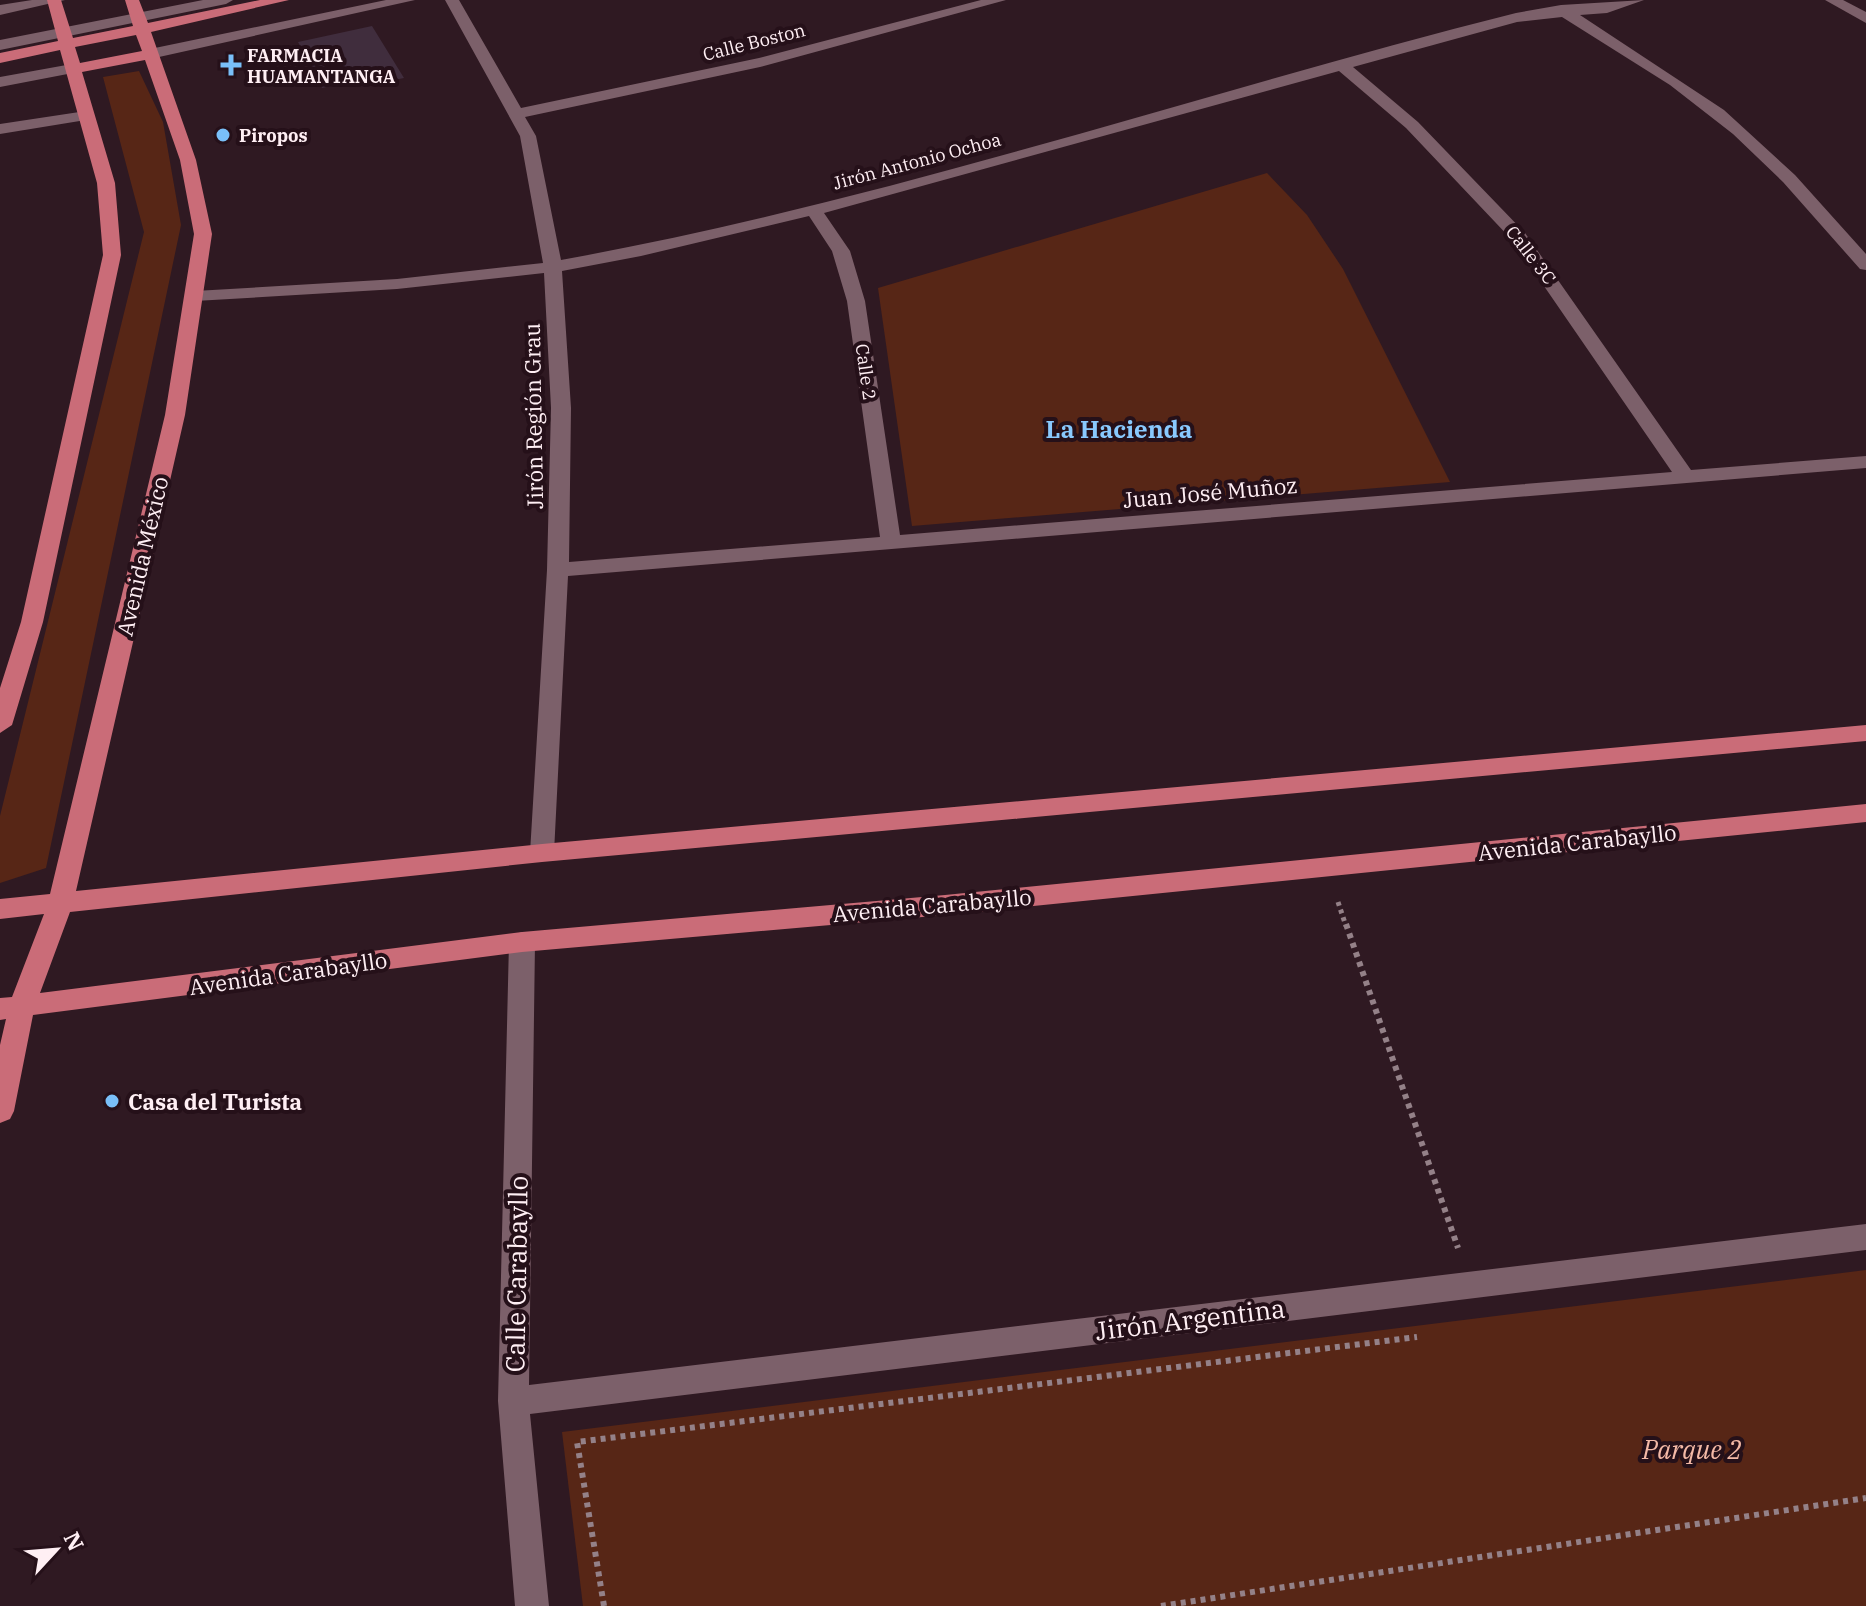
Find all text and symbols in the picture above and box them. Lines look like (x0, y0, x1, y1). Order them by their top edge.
street label: Calle Boston (700, 18, 808, 66)
place label: FARMACIA HUAMANTANGA (247, 44, 396, 88)
marker: FARMACIA HUAMANTANGA (222, 56, 240, 74)
place label: Piropos (239, 124, 308, 147)
marker: Piropos (214, 126, 232, 144)
street label: Jirón Antonio Ochoa (830, 127, 1004, 195)
street label: Calle 3C (1501, 221, 1561, 289)
street label: Jirón Región Grau (517, 323, 549, 509)
street label: Calle 2 (851, 342, 881, 402)
district label: La Hacienda (1046, 413, 1193, 445)
street label: Juan José Muñoz (1122, 470, 1298, 514)
street label: Avenida México (110, 473, 174, 639)
street label: Avenida Carabayllo (1476, 817, 1678, 867)
street label: Avenida Carabayllo (831, 882, 1033, 928)
street label: Avenida Carabayllo (187, 945, 389, 1001)
place label: Casa del Turista (128, 1087, 302, 1116)
marker: Casa del Turista (103, 1092, 121, 1110)
street label: Calle Carabayllo (497, 1175, 535, 1373)
street label: Jirón Argentina (1093, 1290, 1287, 1348)
park label: Parque 2 (1641, 1432, 1742, 1466)
north arrow (16, 1510, 96, 1590)
text: N (58, 1527, 91, 1555)

